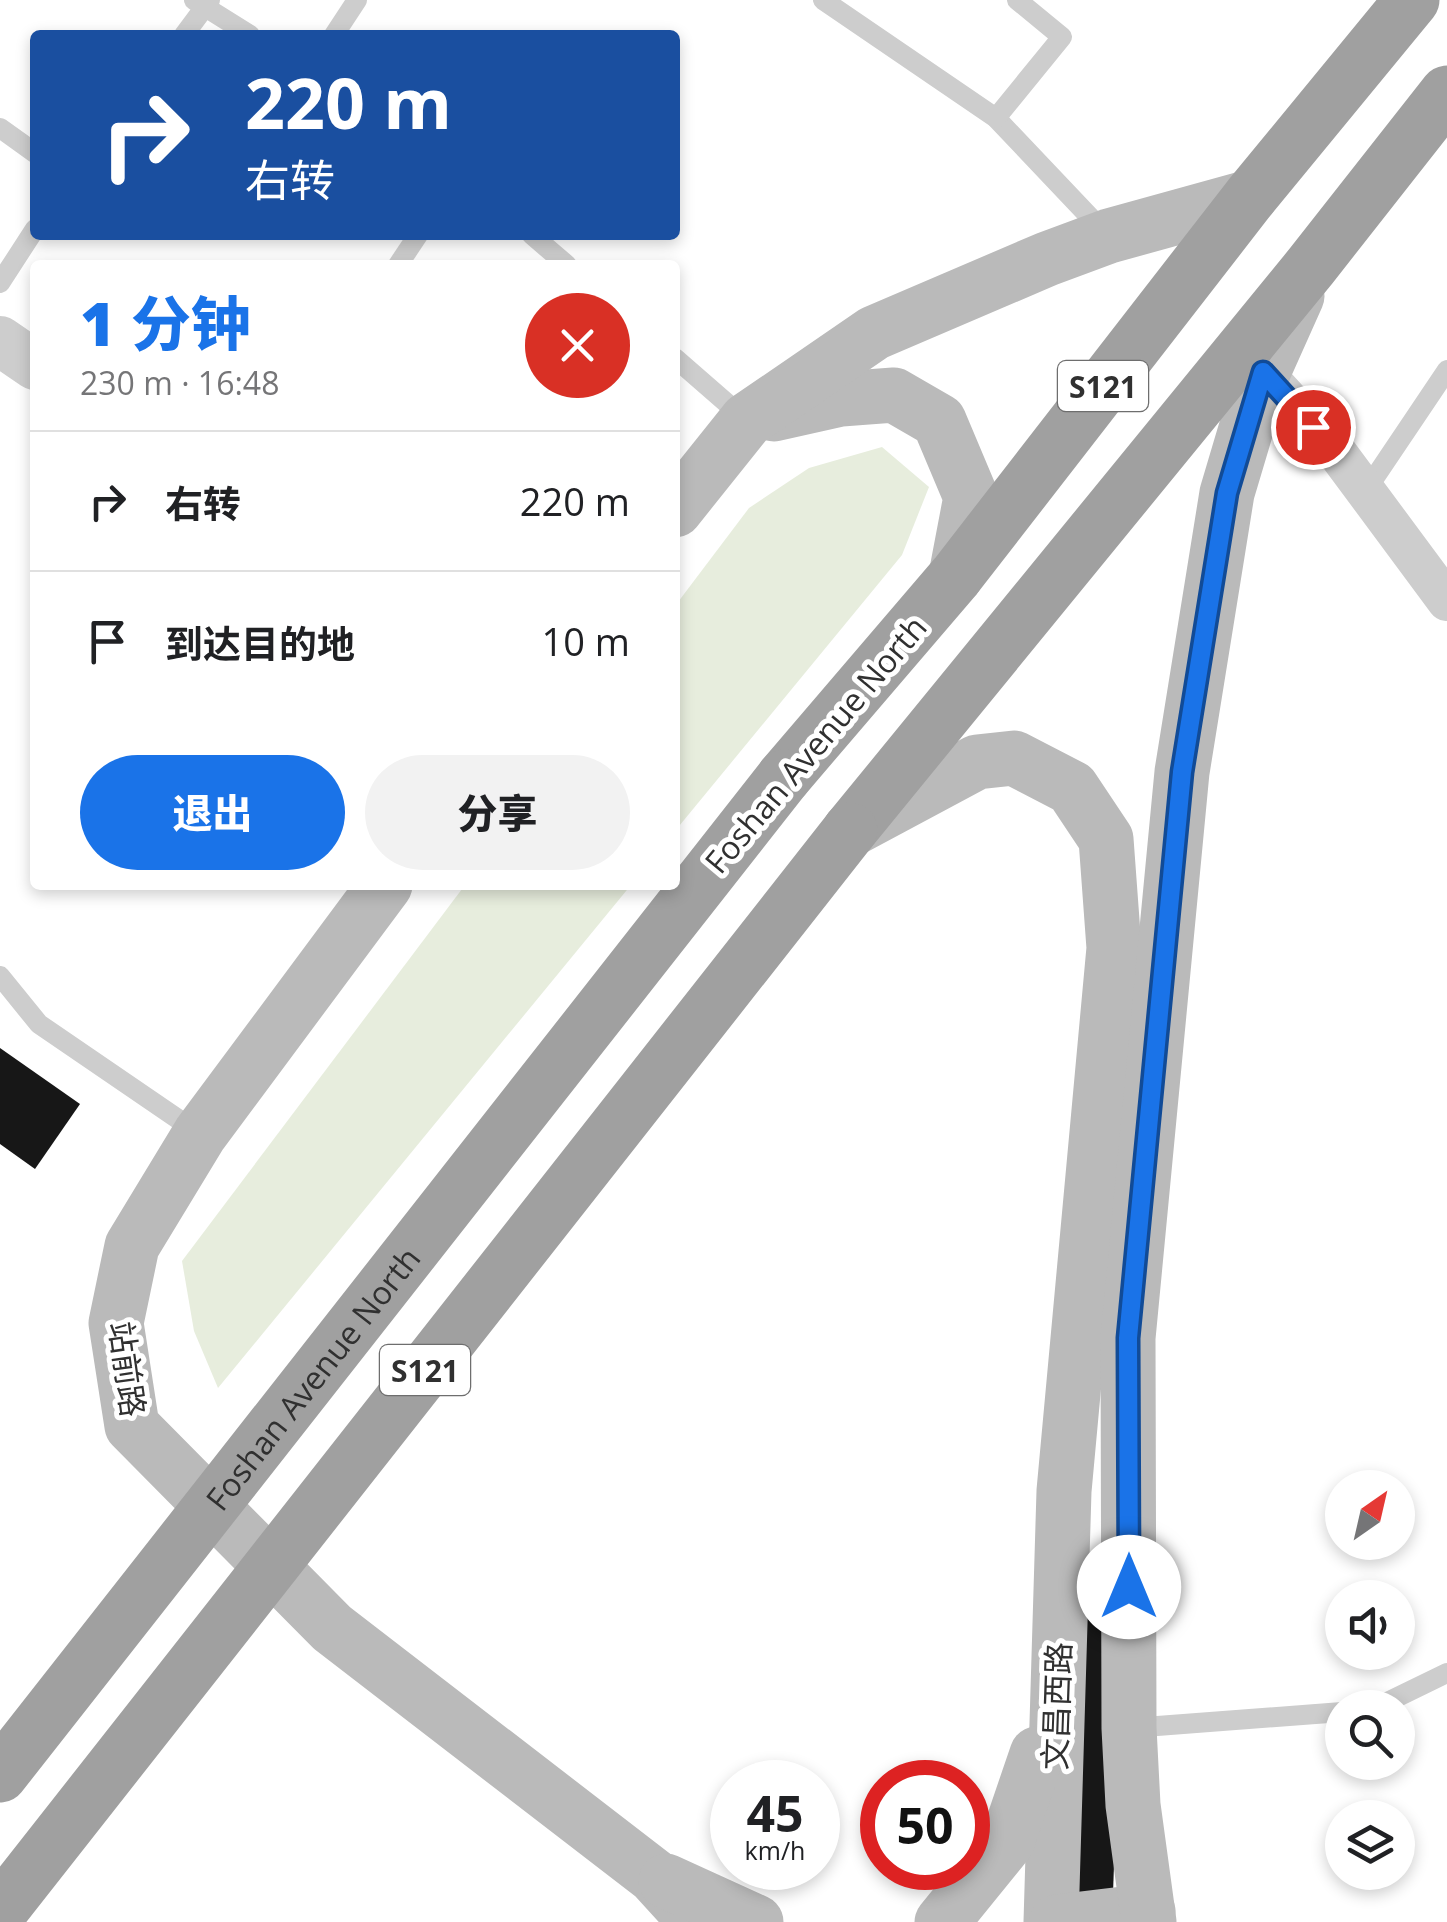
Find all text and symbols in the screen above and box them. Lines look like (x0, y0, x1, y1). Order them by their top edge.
text: 220 m (245, 54, 452, 150)
icon: right (80, 70, 210, 200)
text: 右转 (245, 149, 335, 210)
text: 1 分钟 (80, 282, 251, 364)
button: close (525, 293, 630, 398)
text: 230 m · 16:48 (80, 361, 279, 404)
road number: S121 (1058, 361, 1148, 411)
pin (1271, 385, 1356, 470)
icon: arrive (1286, 400, 1341, 455)
icon: right (80, 474, 135, 529)
text: 220 m (520, 475, 630, 527)
text: 右转 (165, 477, 241, 529)
street label: Foshan Avenue North (695, 606, 935, 882)
icon: arrive (80, 614, 135, 669)
text: 10 m (541, 615, 630, 667)
text: 到达目的地 (165, 617, 355, 669)
button: 退出 (80, 755, 345, 870)
button: 分享 (365, 755, 630, 870)
street label: Foshan Avenue North (195, 1237, 429, 1518)
street label: 站前路 (100, 1318, 156, 1420)
road number: S121 (380, 1345, 470, 1395)
north arrow (1325, 1470, 1415, 1560)
map controls (1325, 1470, 1415, 1890)
position arrow (1077, 1535, 1181, 1639)
button: sound (1325, 1580, 1415, 1670)
street label: 文昌西路 (1032, 1641, 1080, 1771)
button: search (1325, 1690, 1415, 1780)
speed limit sign: 50 (860, 1760, 990, 1890)
text: 45 (746, 1779, 804, 1847)
button: layers (1325, 1800, 1415, 1890)
text: km/h (745, 1833, 805, 1867)

